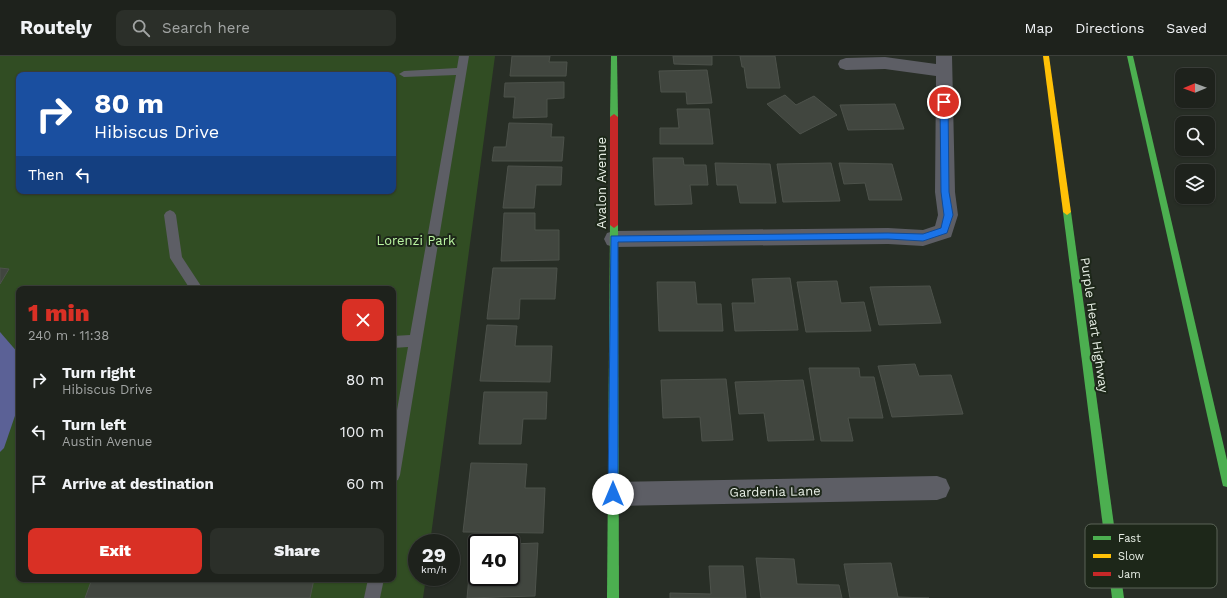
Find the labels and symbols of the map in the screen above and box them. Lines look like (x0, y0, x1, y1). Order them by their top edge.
north arrow (1175, 68, 1215, 108)
pin (927, 85, 961, 119)
street label: Avalon Avenue (594, 137, 609, 229)
park label: Lorenzi Park (377, 233, 456, 248)
street label: Purple Heart Highway (1078, 256, 1111, 394)
position arrow (592, 473, 634, 515)
street label: Gardenia Lane (729, 483, 821, 500)
legend (1085, 524, 1217, 588)
text: Fast (1118, 532, 1141, 545)
speed limit sign: 40 (468, 534, 520, 586)
text: Slow (1118, 550, 1144, 563)
text: Jam (1118, 568, 1141, 581)

